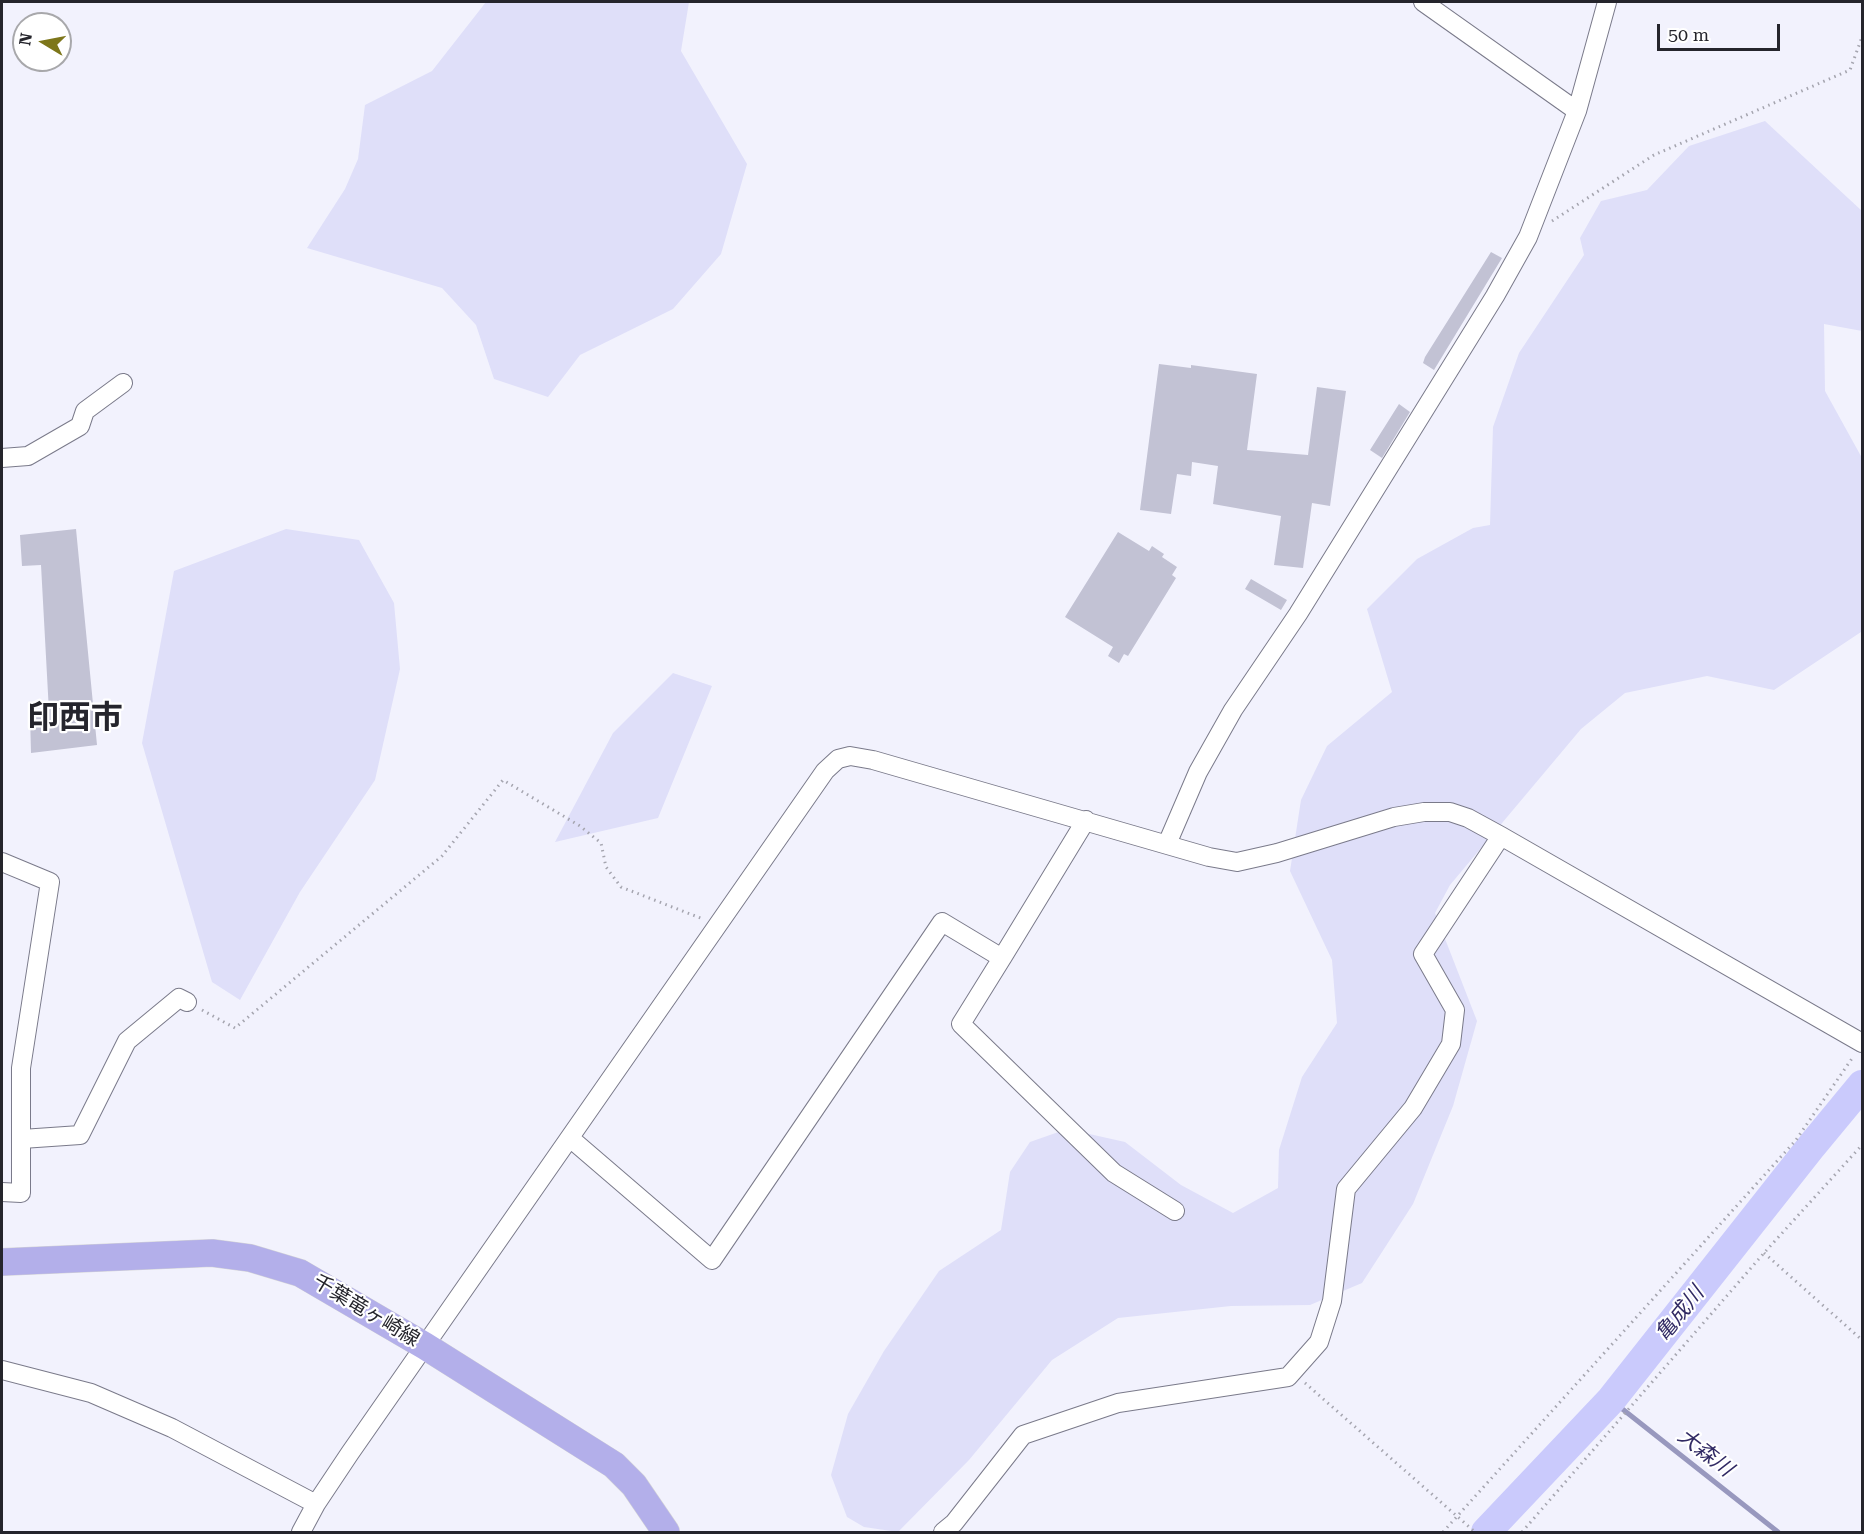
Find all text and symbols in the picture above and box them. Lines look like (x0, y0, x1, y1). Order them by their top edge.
north arrow (12, 12, 72, 72)
scale bar (1660, 12, 1783, 50)
text: 50 m (1668, 24, 1709, 45)
text: N (15, 31, 36, 47)
district label: 印西市 (27, 700, 123, 738)
street label: 千葉竜ヶ崎線 (308, 1270, 424, 1352)
water label: 亀成川 (1650, 1282, 1710, 1346)
water label: 大森川 (1672, 1424, 1738, 1482)

